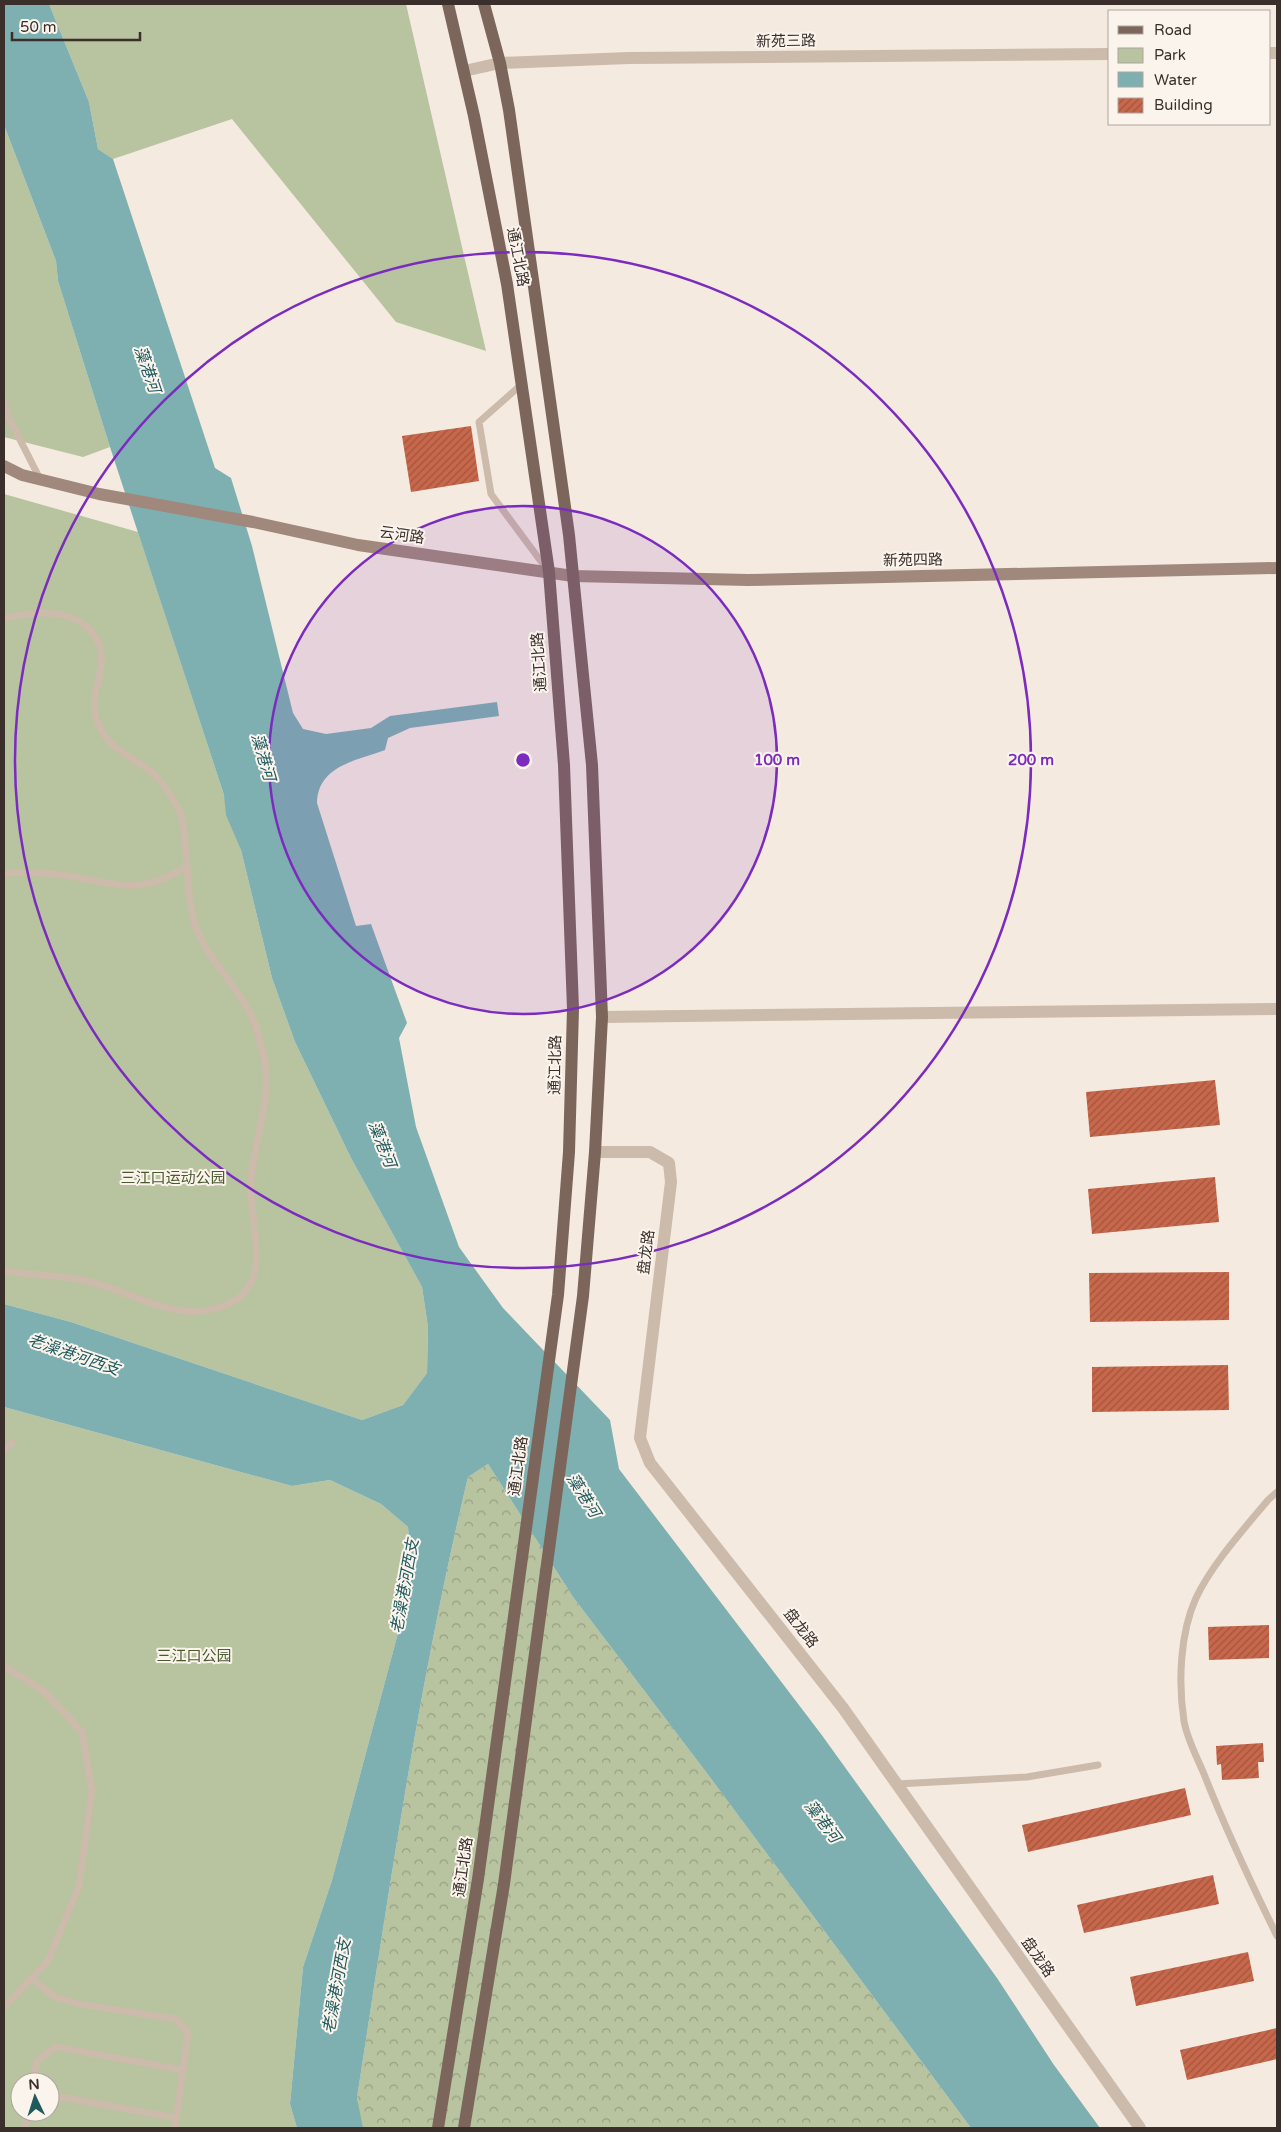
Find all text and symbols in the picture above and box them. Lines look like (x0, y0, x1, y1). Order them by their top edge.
scale bar (12, 10, 140, 42)
legend (1108, 10, 1271, 125)
text: 50 m (20, 18, 57, 36)
text: Road (1154, 21, 1192, 39)
street label: 新苑三路 (756, 31, 816, 51)
text: Park (1154, 46, 1186, 64)
text: Water (1154, 71, 1197, 89)
text: Building (1154, 96, 1213, 114)
street label: 通江北路 (503, 226, 533, 288)
water label: 藻港河 (130, 343, 165, 398)
street label: 云河路 (378, 523, 426, 547)
street label: 新苑四路 (883, 550, 943, 570)
street label: 通江北路 (528, 631, 550, 693)
water label: 藻港河 (247, 731, 280, 786)
centre of rings (514, 751, 532, 769)
text: 100 m (754, 751, 800, 769)
text: 200 m (1008, 751, 1054, 769)
street label: 通江北路 (545, 1035, 565, 1095)
water label: 藻港河 (364, 1118, 401, 1173)
park label: 三江口运动公园 (120, 1169, 226, 1187)
street label: 盘龙路 (634, 1229, 658, 1275)
water label: 老澡港河西支 (25, 1330, 124, 1381)
street label: 通江北路 (505, 1435, 531, 1497)
water label: 藻港河 (562, 1470, 606, 1524)
water label: 老澡港河西支 (387, 1535, 424, 1635)
street label: 盘龙路 (780, 1605, 822, 1651)
park label: 三江口公园 (156, 1647, 232, 1665)
water label: 藻港河 (800, 1796, 846, 1849)
street label: 通江北路 (450, 1836, 476, 1898)
street label: 盘龙路 (1018, 1933, 1058, 1981)
water label: 老澡港河西支 (319, 1935, 356, 2035)
north arrow (10, 2072, 60, 2122)
text: N (28, 2076, 40, 2093)

